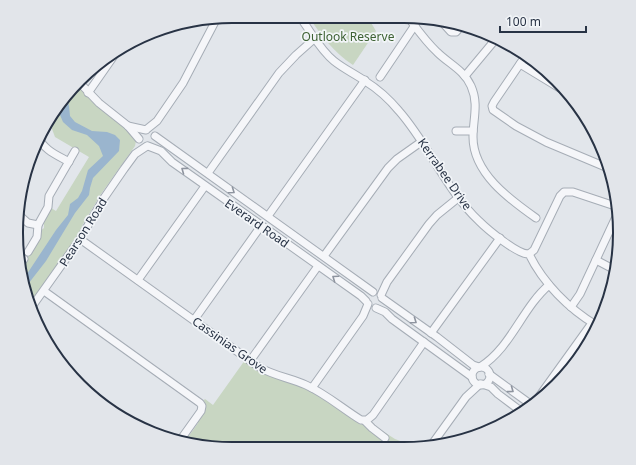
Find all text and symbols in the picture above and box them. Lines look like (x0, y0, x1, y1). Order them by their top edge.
scale bar (500, 8, 586, 34)
text: 100 m (506, 13, 541, 30)
park label: Outlook Reserve (302, 28, 395, 45)
street label: Kerrabee Drive (414, 135, 476, 214)
one-way arrow (181, 168, 188, 175)
one-way arrow (228, 186, 235, 193)
street label: Pearson Road (55, 194, 111, 270)
street label: Everard Road (221, 195, 293, 251)
one-way arrow (332, 275, 339, 283)
street label: Cassinias Grove (189, 313, 271, 377)
one-way arrow (409, 316, 416, 323)
one-way arrow (507, 385, 514, 393)

